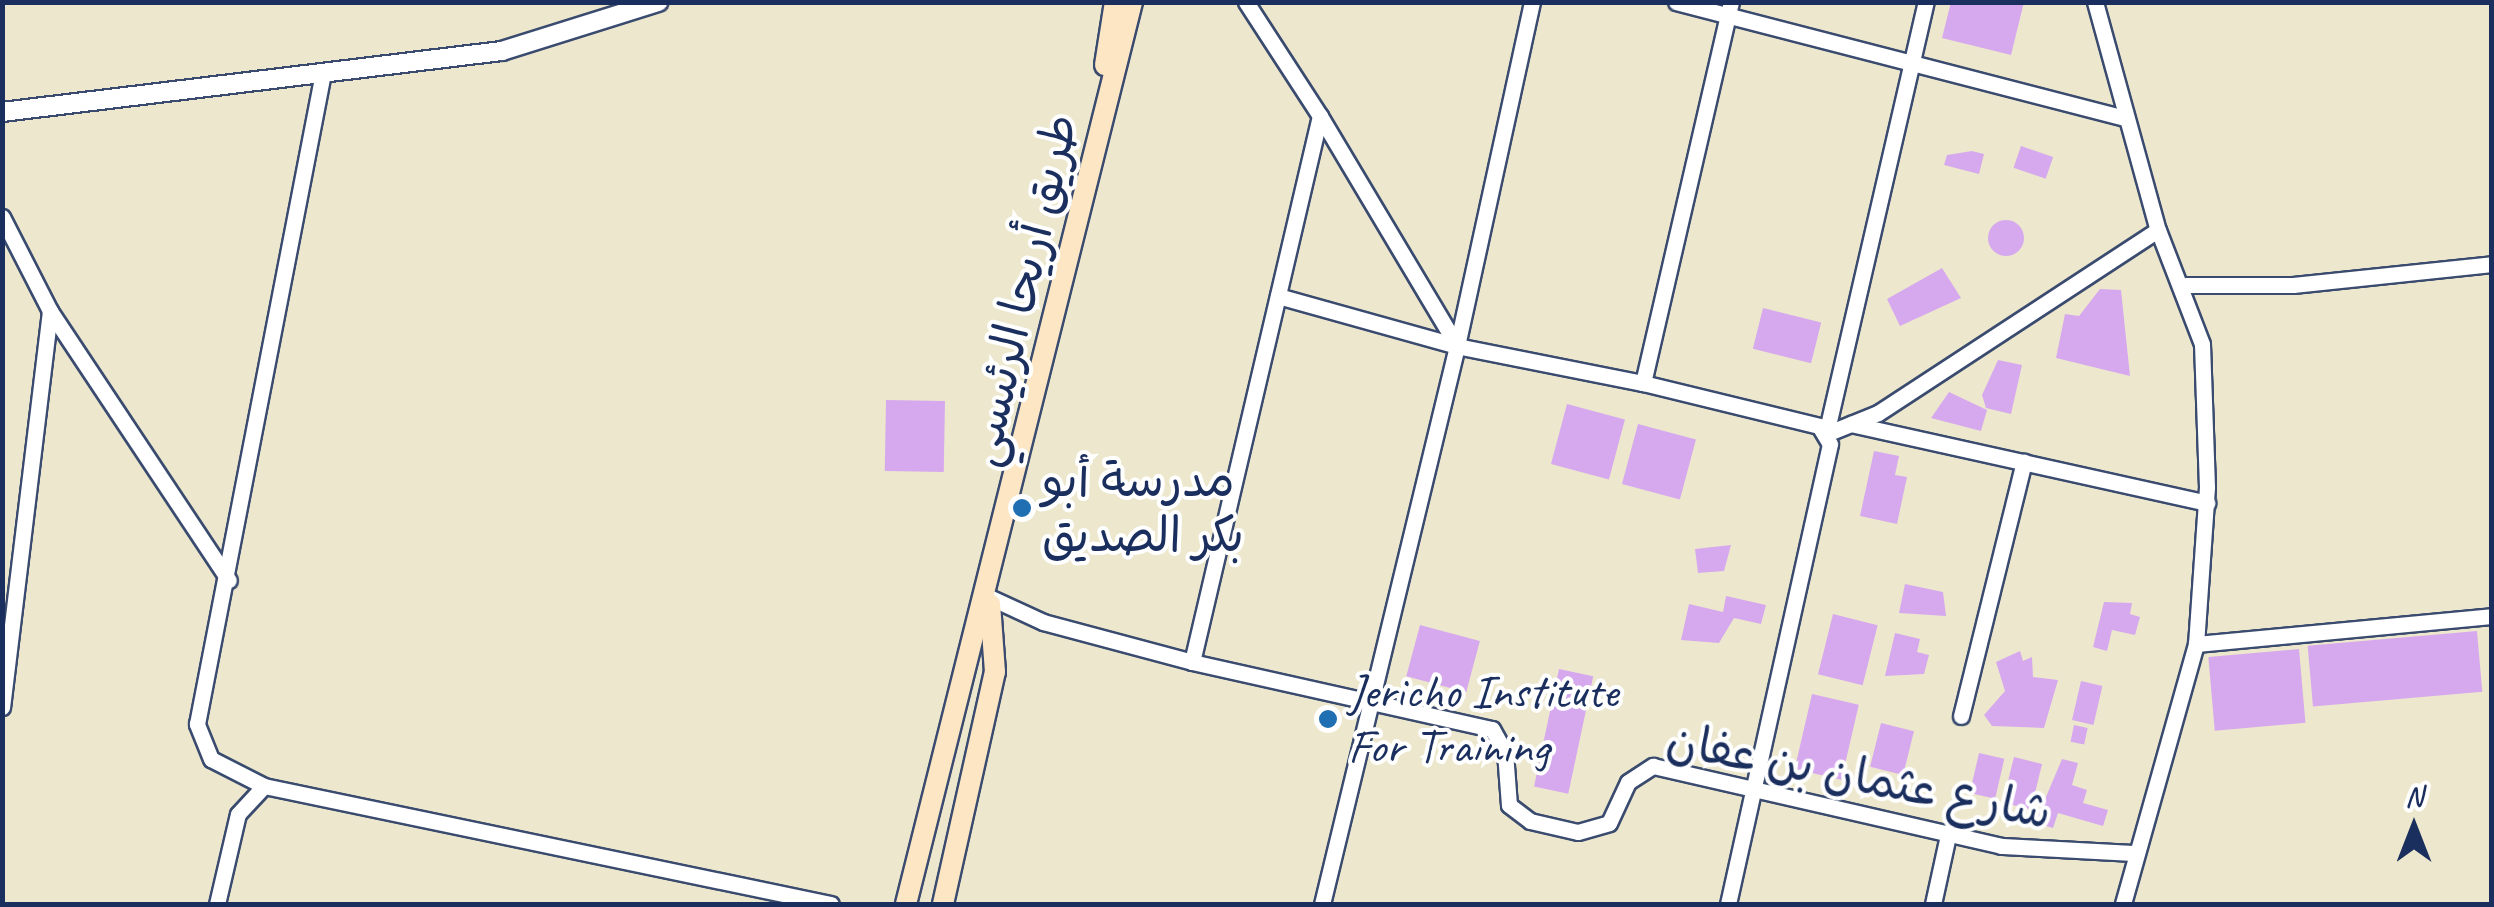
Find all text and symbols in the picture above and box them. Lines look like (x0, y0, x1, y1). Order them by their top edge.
street label: طريق أريحا الرئيسي (953, 108, 1091, 472)
place label: مدرسة أبو بكر الصديق (1042, 451, 1244, 564)
marker: مدرسة أبو بكر الصديق (1011, 497, 1033, 519)
place label: Jericho Institute For Training (1348, 662, 1618, 775)
marker: Jericho Institute For Training (1317, 708, 1339, 730)
street label: شارع عثمان بن عفان (1662, 711, 2056, 841)
north arrow (2364, 777, 2464, 877)
text: N (2405, 779, 2423, 814)

